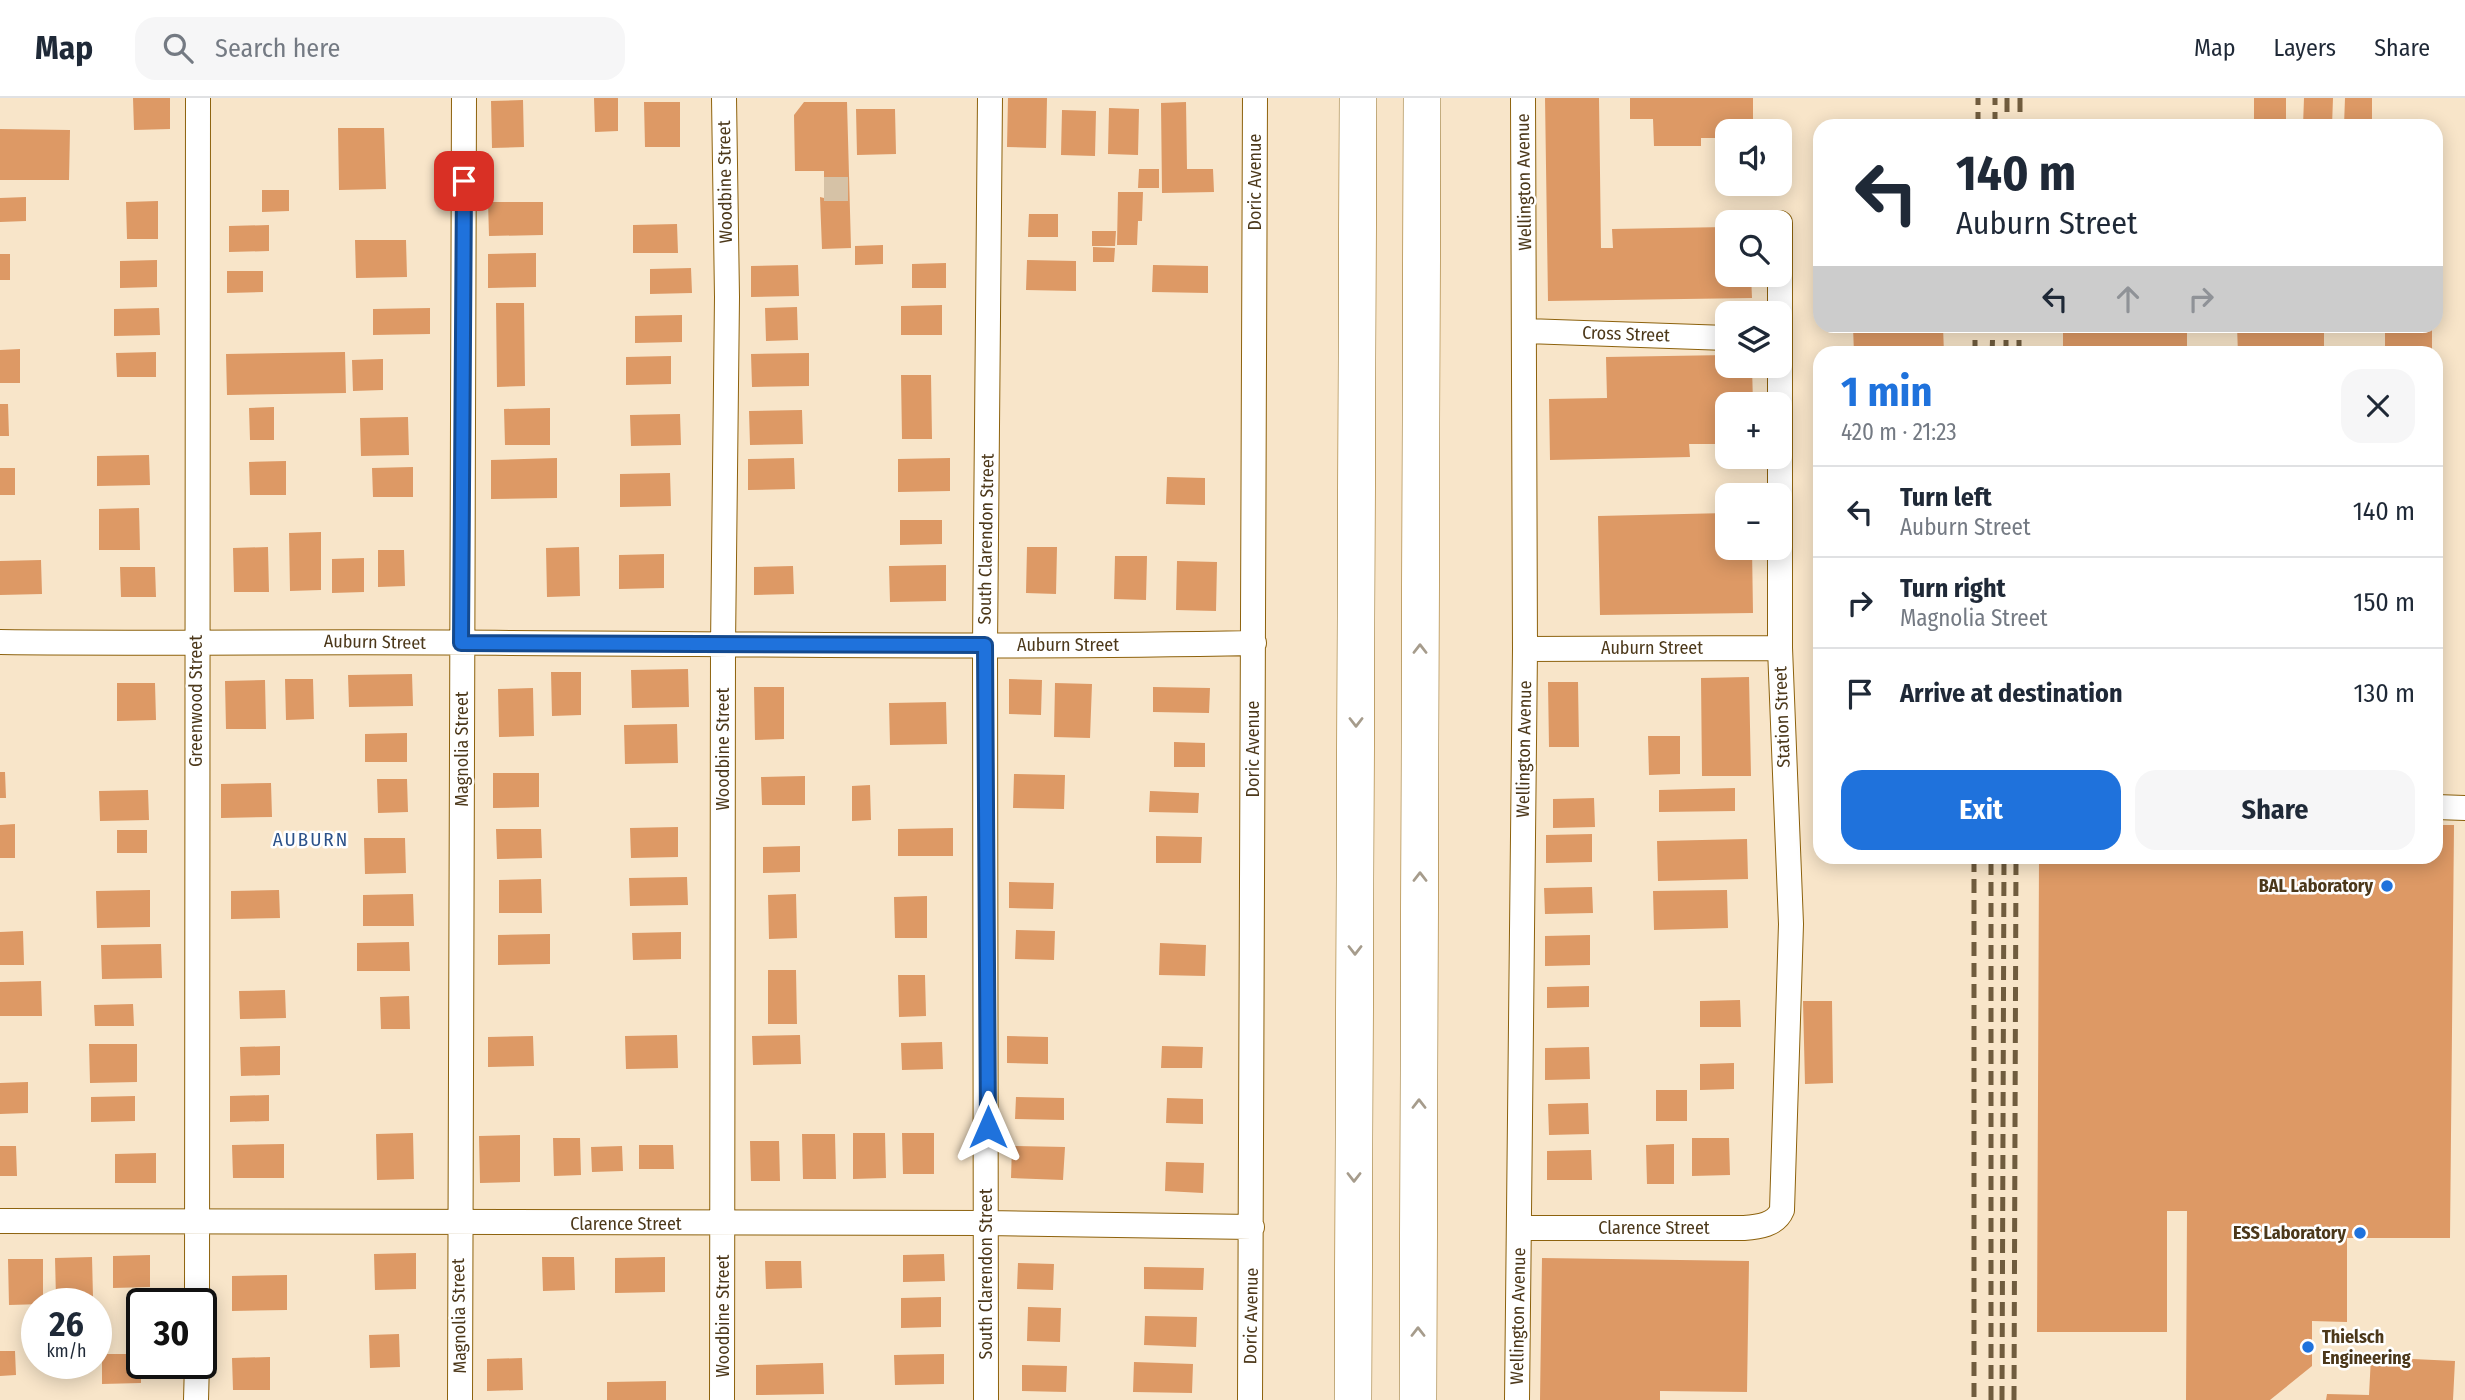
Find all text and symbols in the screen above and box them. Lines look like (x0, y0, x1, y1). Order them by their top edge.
search box (135, 17, 625, 80)
text: Map (35, 28, 93, 68)
icon: search (159, 29, 197, 67)
text: Search here (215, 33, 340, 64)
text: Map (2194, 34, 2236, 62)
text: Layers (2274, 34, 2336, 62)
text: Share (2374, 34, 2430, 62)
street label: Wellington Avenue (1512, 113, 1536, 251)
map controls (1715, 119, 1792, 560)
button: sound (1715, 119, 1792, 196)
street label: Woodbine Street (713, 120, 737, 244)
street label: Doric Avenue (1244, 134, 1266, 230)
text: 140 m (1956, 144, 2076, 203)
icon: left (1841, 147, 1932, 238)
pin (434, 151, 494, 211)
icon: arrive (445, 162, 483, 200)
text: Auburn Street (1956, 204, 2138, 242)
button: search (1715, 210, 1792, 287)
icon: left (2036, 280, 2074, 318)
icon: ahead (2109, 280, 2147, 318)
icon: right (2182, 280, 2220, 318)
button: layers (1715, 301, 1792, 378)
street label: Cross Street (1582, 321, 1670, 347)
text: 1 min (1841, 367, 1932, 417)
button: close (2341, 369, 2415, 443)
button: + (1715, 392, 1792, 469)
text: 420 m · 21:23 (1841, 418, 1957, 446)
street label: South Clarendon Street (974, 453, 998, 625)
text: Turn left (1900, 482, 1992, 513)
button: − (1715, 483, 1792, 560)
icon: left (1841, 493, 1879, 531)
text: 140 m (2353, 496, 2415, 527)
text: Auburn Street (1900, 513, 2031, 541)
text: Turn right (1900, 573, 2006, 604)
icon: right (1841, 584, 1879, 622)
text: 150 m (2353, 587, 2415, 618)
text: Magnolia Street (1900, 604, 2048, 632)
street label: Auburn Street (324, 630, 426, 654)
street label: Auburn Street (1017, 634, 1119, 656)
street label: Greenwood Street (185, 635, 207, 767)
street label: Auburn Street (1601, 637, 1703, 659)
one-way arrow (1412, 644, 1428, 654)
street label: Station Street (1769, 666, 1795, 768)
icon: arrive (1841, 675, 1879, 713)
text: Arrive at destination (1900, 678, 2123, 709)
text: 130 m (2353, 678, 2415, 709)
street label: Wellington Avenue (1512, 680, 1536, 818)
street label: Woodbine Street (712, 687, 734, 810)
street label: Magnolia Street (451, 691, 473, 807)
street label: Doric Avenue (1242, 701, 1264, 797)
one-way arrow (1348, 717, 1364, 728)
button: Exit (1841, 770, 2121, 850)
button: Share (2135, 770, 2415, 850)
district label: AUBURN (273, 828, 349, 851)
one-way arrow (1412, 871, 1427, 882)
place label: BAL Laboratory (2259, 875, 2373, 897)
marker: BAL Laboratory (2379, 878, 2395, 894)
one-way arrow (1347, 945, 1363, 955)
position arrow (951, 1090, 1025, 1164)
one-way arrow (1411, 1099, 1427, 1109)
one-way arrow (1346, 1172, 1362, 1183)
street label: South Clarendon Street (975, 1188, 997, 1360)
street label: Clarence Street (570, 1213, 682, 1235)
street label: Clarence Street (1598, 1217, 1710, 1239)
place label: ESS Laboratory (2233, 1222, 2346, 1244)
marker: ESS Laboratory (2352, 1225, 2368, 1241)
street label: Wellington Avenue (1506, 1247, 1530, 1385)
street label: Woodbine Street (712, 1254, 734, 1377)
street label: Magnolia Street (447, 1258, 471, 1374)
street label: Doric Avenue (1239, 1267, 1263, 1365)
speed limit sign: 30 (126, 1288, 217, 1379)
text: 26 (49, 1303, 84, 1345)
one-way arrow (1410, 1326, 1426, 1337)
place label: Thielsch Engineering (2322, 1326, 2411, 1369)
marker: Thielsch Engineering (2300, 1339, 2316, 1355)
text: km/h (46, 1340, 87, 1362)

